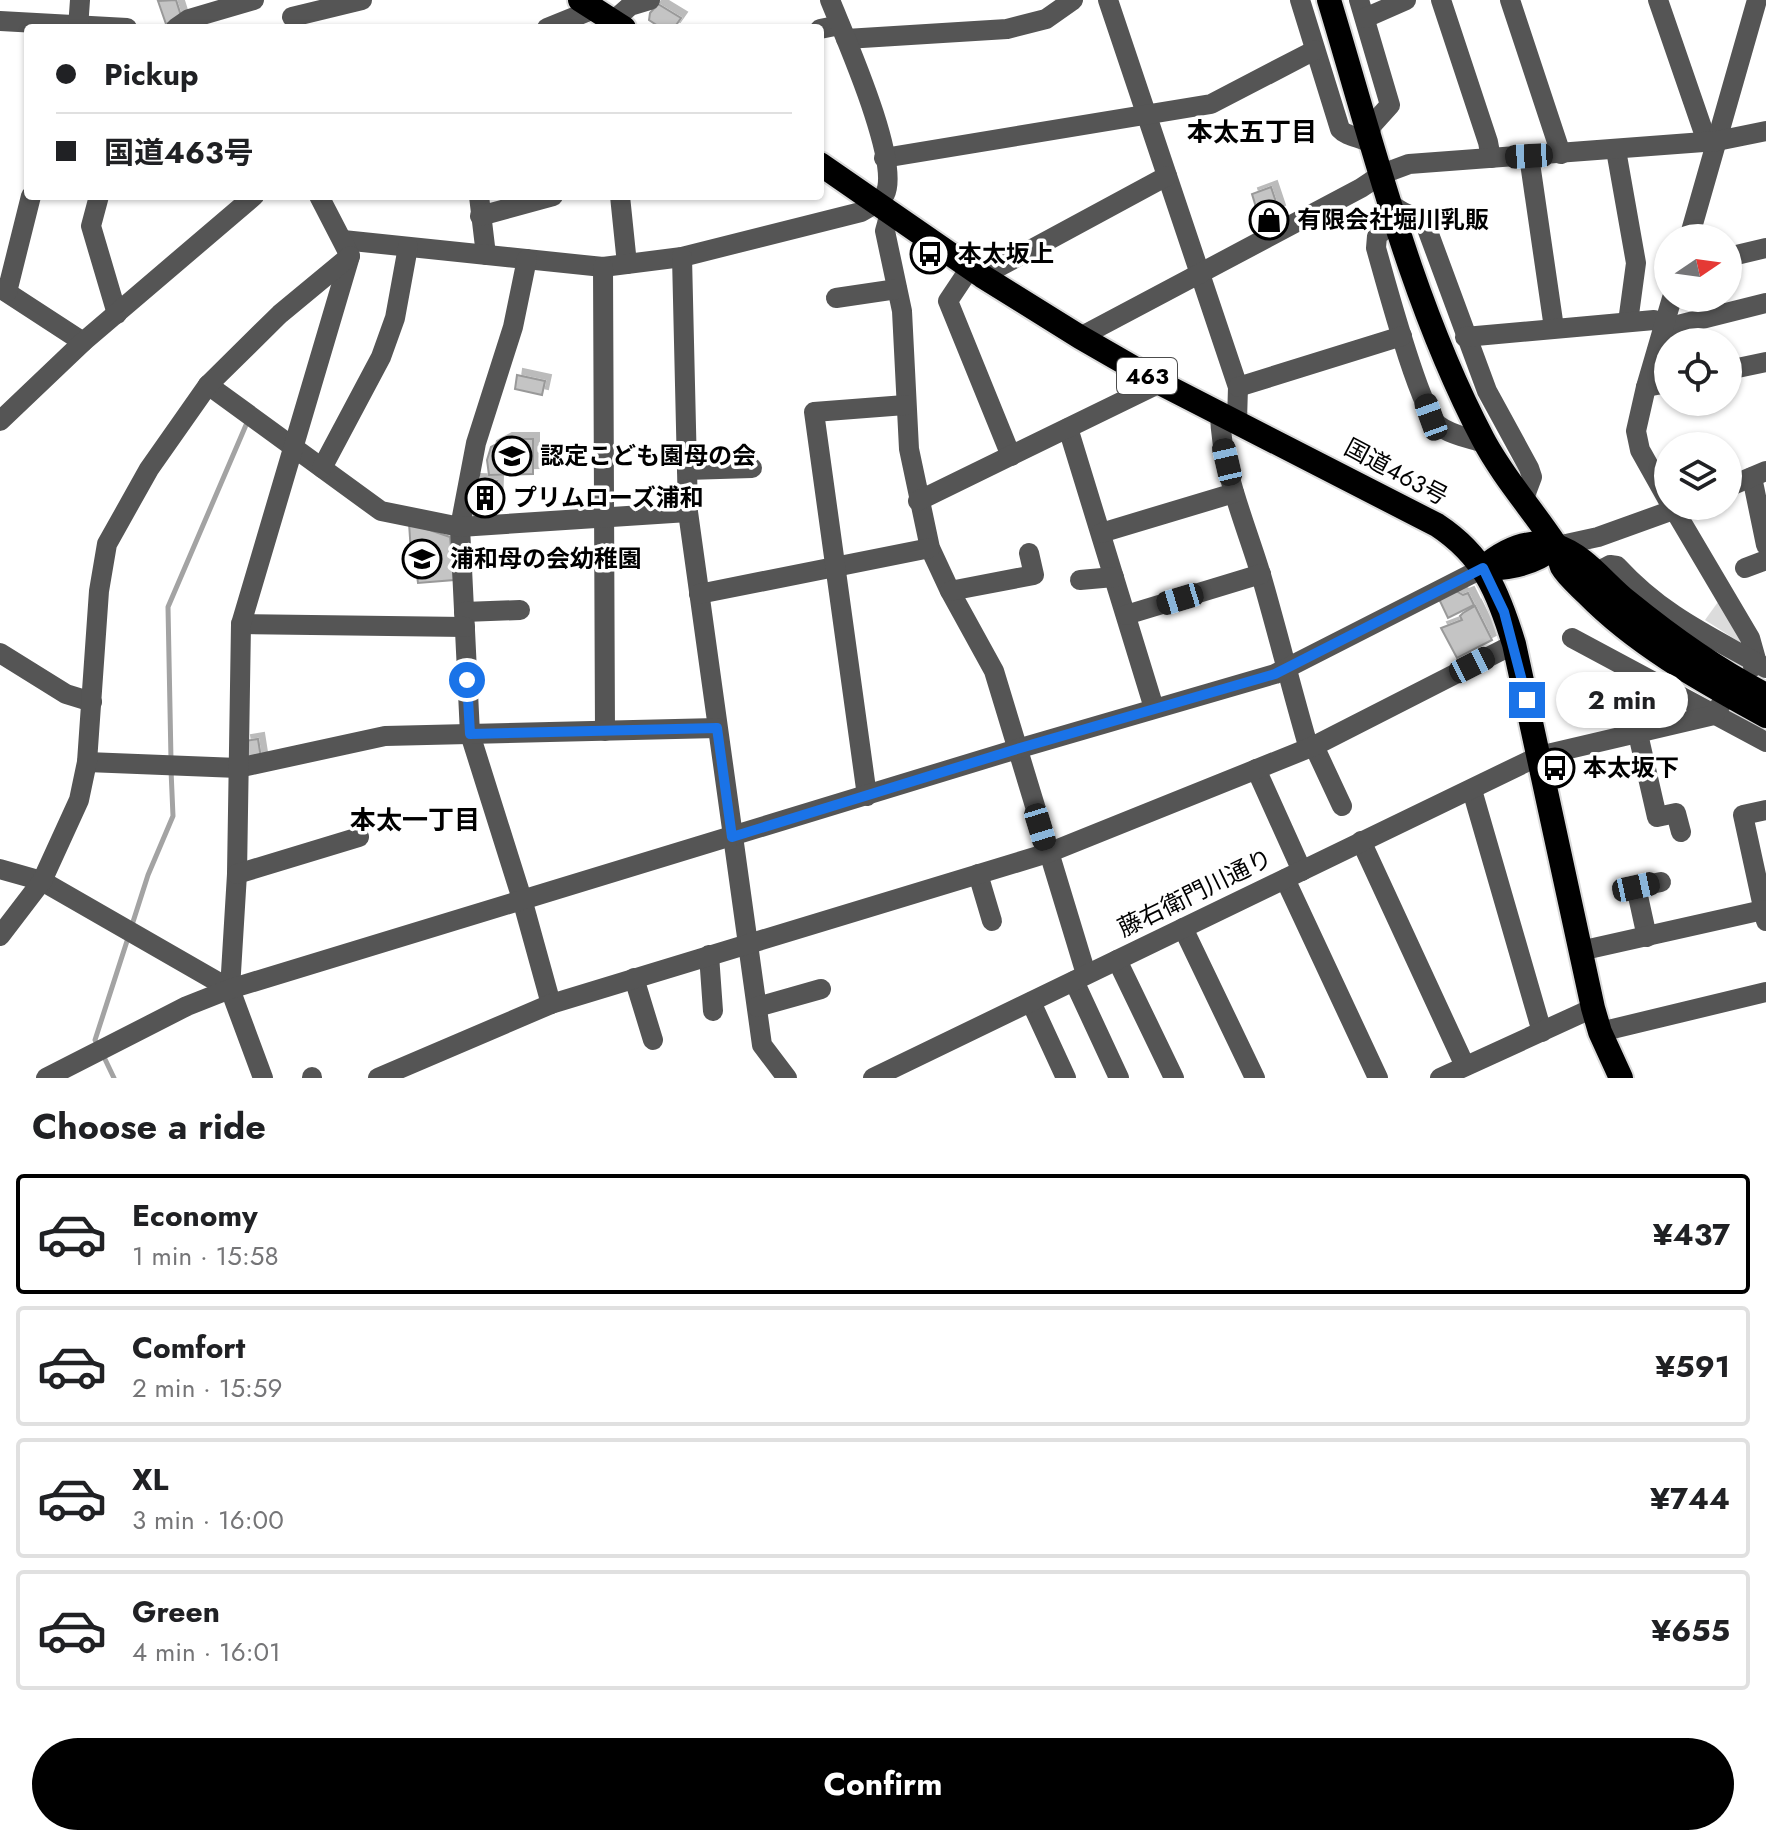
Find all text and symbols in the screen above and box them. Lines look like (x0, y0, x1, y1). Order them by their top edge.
text: Pickup (104, 53, 199, 96)
district label: 本太五丁目 (1187, 113, 1317, 151)
text: 国道463号 (104, 131, 254, 174)
car (1504, 143, 1554, 169)
shop icon: 有限会社堀川乳販 (1248, 199, 1290, 241)
place label: 有限会社堀川乳販 (1297, 202, 1489, 237)
north arrow (1654, 224, 1742, 312)
map controls (1654, 224, 1742, 520)
bus stop icon: 本太坂上 (909, 233, 951, 275)
place label: 本太坂上 (958, 236, 1054, 271)
button: locate (1654, 328, 1742, 416)
road number: 463 (1117, 358, 1177, 394)
car (1412, 390, 1450, 444)
street label: 国道463号 (1338, 430, 1454, 514)
button: layers (1654, 432, 1742, 520)
school or university icon: 認定こども園母の会 (491, 435, 533, 477)
car (1210, 436, 1244, 488)
place label: 認定こども園母の会 (540, 438, 756, 473)
building icon: プリムローズ浦和 (464, 477, 506, 519)
place label: プリムローズ浦和 (513, 480, 704, 515)
school or university icon: 浦和母の会幼稚園 (401, 538, 443, 580)
place label: 浦和母の会幼稚園 (450, 541, 642, 576)
car (1154, 581, 1206, 617)
car (1445, 643, 1499, 687)
route start (449, 662, 485, 698)
callout: 2 min (1555, 672, 1687, 728)
text: 2 min (1588, 681, 1656, 719)
route end (1509, 682, 1545, 718)
bus stop icon: 本太坂下 (1534, 747, 1576, 789)
place label: 本太坂下 (1583, 750, 1679, 785)
district label: 本太一丁目 (350, 801, 480, 839)
car (1022, 801, 1058, 853)
street label: 藤右衛門川通り (1112, 840, 1278, 945)
car (1610, 870, 1662, 904)
text: Choose a ride (32, 1100, 266, 1152)
text: Economy (132, 1194, 258, 1237)
icon: car (36, 1198, 108, 1270)
text: ¥437 (1653, 1213, 1730, 1256)
text: 1 min · 15:58 (132, 1237, 279, 1275)
text: Comfort (132, 1326, 245, 1369)
icon: car (36, 1330, 108, 1402)
text: ¥591 (1655, 1345, 1730, 1388)
text: 2 min · 15:59 (132, 1369, 283, 1407)
text: XL (132, 1458, 168, 1501)
icon: car (36, 1462, 108, 1534)
text: ¥744 (1650, 1477, 1730, 1520)
text: 3 min · 16:00 (132, 1501, 284, 1539)
text: Green (132, 1590, 220, 1633)
icon: car (36, 1594, 108, 1666)
text: ¥655 (1651, 1609, 1730, 1652)
text: 4 min · 16:01 (132, 1633, 281, 1671)
button: Confirm (32, 1738, 1734, 1830)

